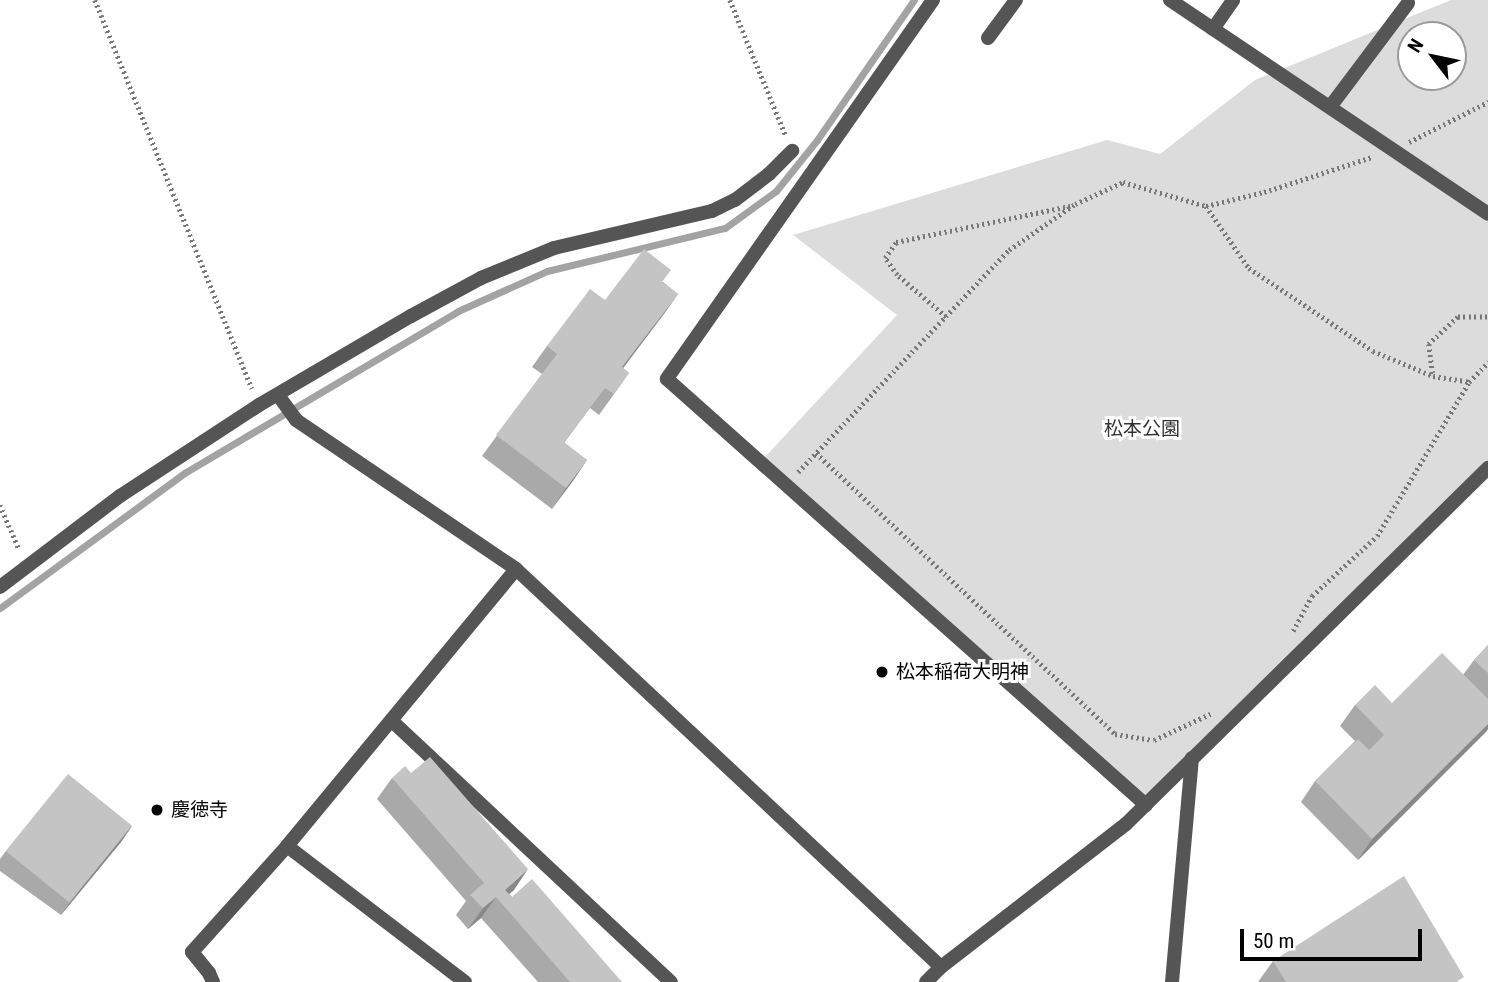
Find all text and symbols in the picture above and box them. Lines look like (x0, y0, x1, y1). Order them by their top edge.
north arrow (1397, 21, 1467, 91)
text: N (1403, 35, 1428, 57)
park label: 松本公園 (1104, 418, 1180, 440)
place label: 松本稲荷大明神 (896, 661, 1029, 683)
marker: 松本稲荷大明神 (874, 664, 890, 680)
place label: 慶徳寺 (171, 799, 228, 821)
marker: 慶徳寺 (149, 802, 165, 818)
scale bar (1243, 916, 1425, 960)
text: 50 m (1253, 929, 1294, 953)

